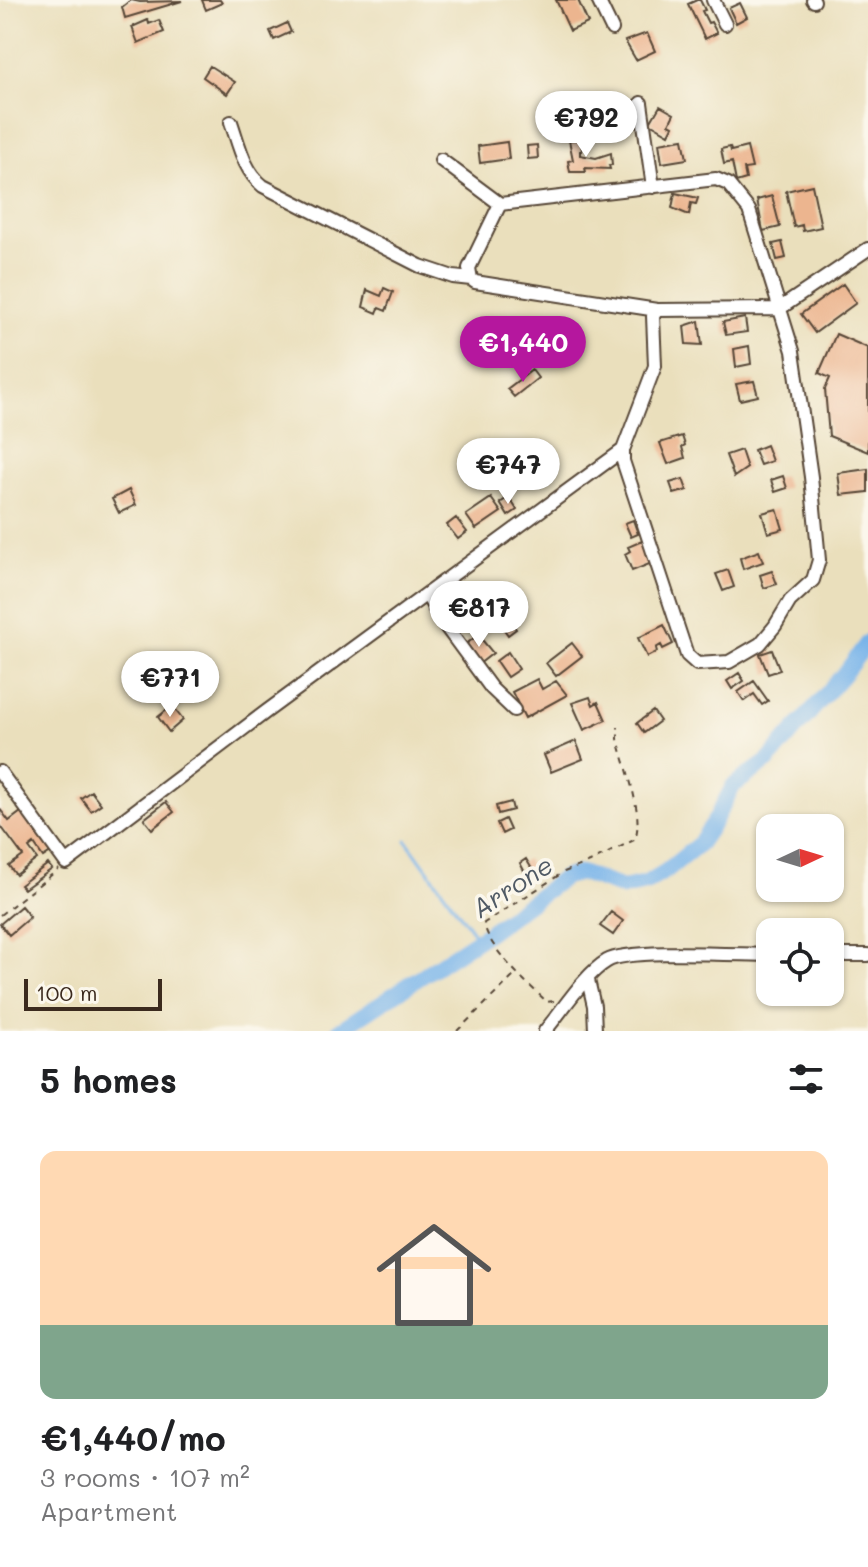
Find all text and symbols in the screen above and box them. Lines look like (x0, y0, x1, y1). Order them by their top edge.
pin: €792 (539, 91, 633, 159)
text: €792 (553, 100, 619, 134)
pin: €1,440 (458, 316, 588, 384)
text: €1,440 (478, 325, 568, 359)
pin: €747 (461, 438, 555, 506)
text: €747 (475, 447, 541, 481)
pin: €817 (432, 581, 526, 649)
text: €817 (447, 590, 511, 624)
pin: €771 (123, 651, 217, 719)
text: €771 (139, 660, 201, 694)
north arrow (756, 814, 844, 902)
map controls (756, 814, 844, 1006)
water label: Arrone (465, 847, 559, 925)
button: locate (756, 918, 844, 1006)
scale bar (24, 975, 162, 1011)
text: 100 m (36, 978, 98, 1007)
text: 5 homes (40, 1057, 177, 1102)
icon: filters (784, 1057, 828, 1101)
icon: home (362, 1203, 506, 1347)
text: €1,440/mo (40, 1415, 226, 1460)
text: 3 rooms · 107 m² (40, 1460, 250, 1494)
text: Apartment (40, 1494, 177, 1528)

